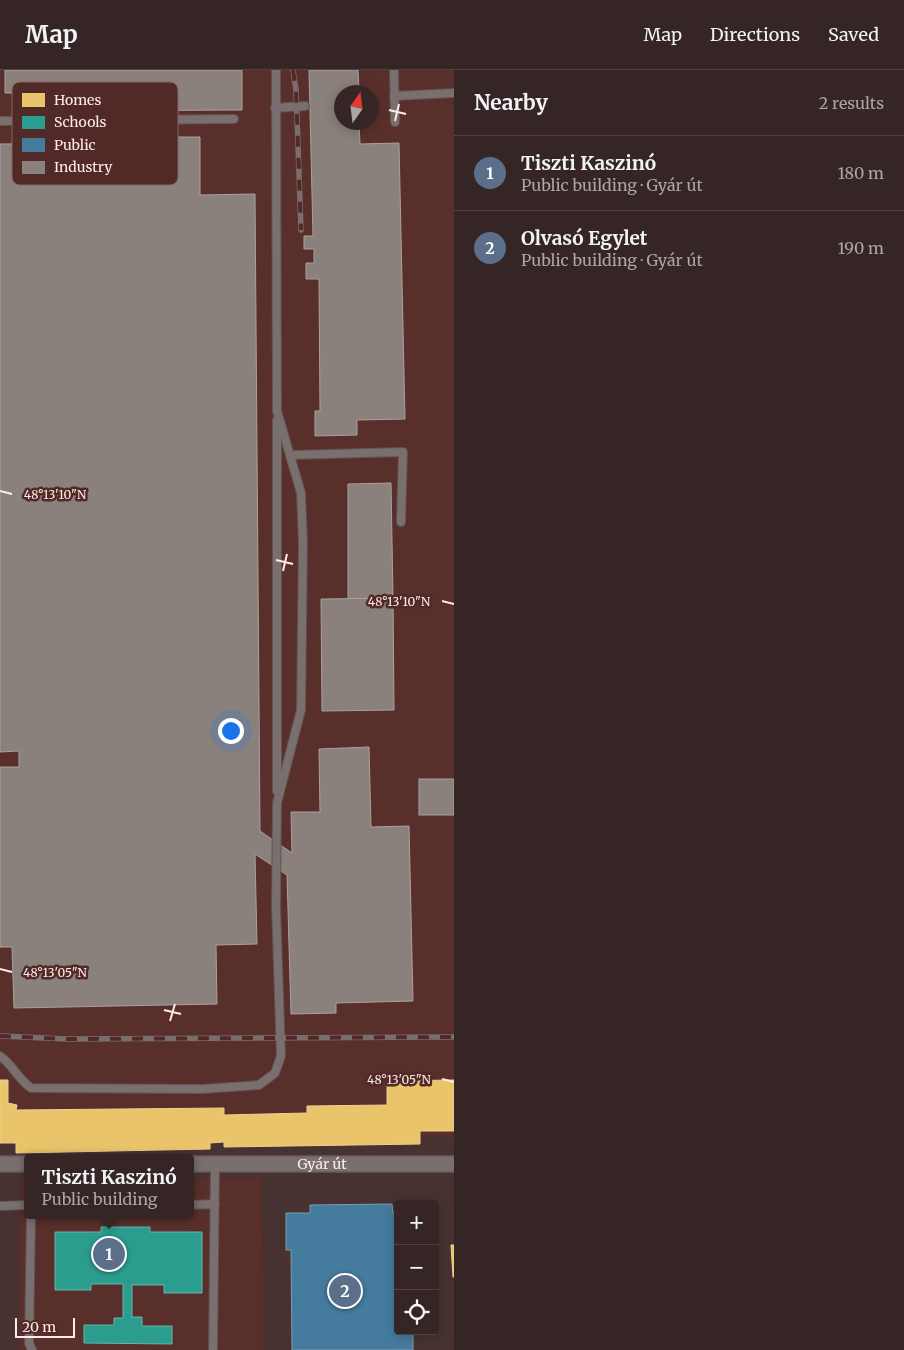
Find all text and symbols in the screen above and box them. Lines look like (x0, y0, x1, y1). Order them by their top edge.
text: Map (25, 19, 78, 50)
text: Map (644, 23, 682, 46)
text: Directions (710, 23, 800, 46)
text: Saved (828, 23, 879, 46)
legend (12, 82, 178, 185)
north arrow (334, 85, 379, 130)
text: Nearby (474, 89, 548, 116)
text: Homes (54, 91, 101, 109)
text: 2 results (819, 93, 884, 113)
text: Schools (54, 113, 107, 131)
text: Public (54, 136, 96, 154)
text: Tiszti Kaszinó (521, 151, 656, 175)
text: Industry (54, 158, 113, 176)
text: 1 (486, 163, 494, 183)
text: 180 m (838, 163, 884, 183)
text: Public building · Gyár út (521, 175, 703, 195)
text: Olvasó Egylet (521, 226, 647, 250)
text: 2 (485, 238, 495, 258)
text: 190 m (838, 238, 884, 258)
text: Public building · Gyár út (521, 250, 703, 270)
text: 48°13'10"N (24, 487, 87, 502)
text: 48°13'10"N (368, 594, 431, 609)
your location (218, 718, 244, 744)
text: 48°13'05"N (23, 965, 88, 980)
text: 48°13'05"N (367, 1072, 432, 1087)
popup (24, 1154, 194, 1219)
street label: Gyár út (297, 1155, 347, 1173)
text: Tiszti Kaszinó (42, 1165, 176, 1189)
text: Public building (42, 1189, 158, 1209)
map controls (394, 1200, 439, 1335)
button: + (394, 1200, 439, 1245)
pin: 1 (93, 1235, 125, 1273)
button: − (394, 1245, 439, 1290)
pin: 2 (329, 1272, 361, 1310)
button: locate (394, 1290, 439, 1335)
scale bar (15, 1315, 75, 1338)
text: 20 m (22, 1318, 56, 1336)

